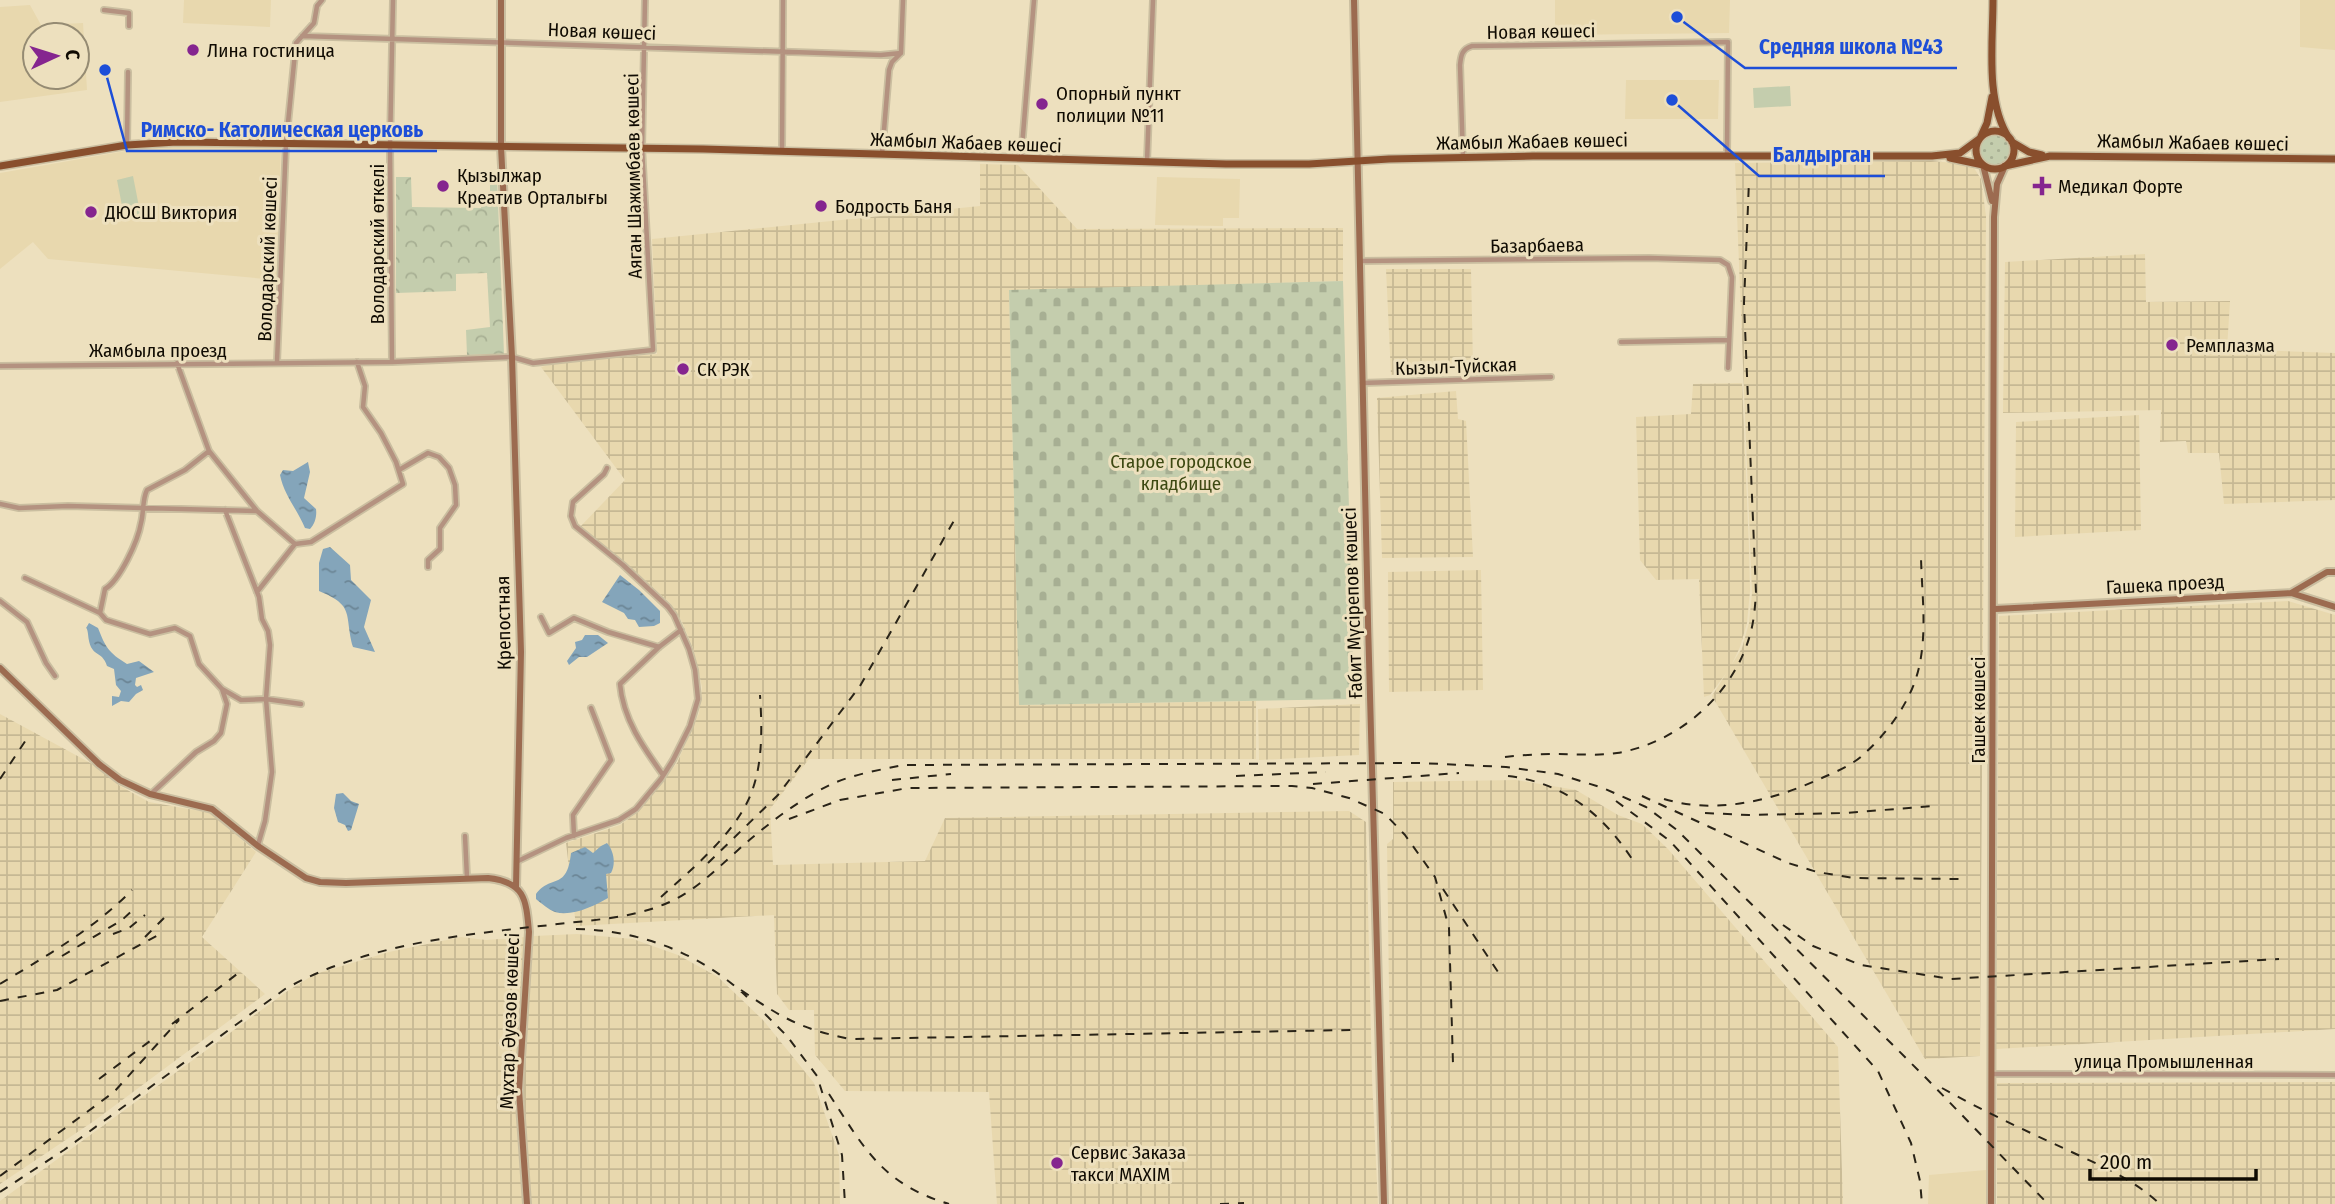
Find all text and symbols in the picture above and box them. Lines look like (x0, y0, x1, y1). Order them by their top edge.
street label: Новая көшесі (547, 18, 657, 45)
street label: Новая көшесі (1486, 19, 1596, 44)
north arrow (21, 21, 91, 91)
callout: Средняя школа №43 (1745, 26, 1957, 68)
text: Средняя школа №43 (1759, 34, 1943, 60)
place label: Лина гостиница (207, 39, 335, 62)
marker: Лина гостиница (185, 42, 201, 58)
text: С (61, 49, 84, 61)
street label: Аяган Шажимбаев көшесі (620, 73, 647, 279)
place label: Опорный пункт полиции №11 (1056, 82, 1181, 127)
marker: Опорный пункт полиции №11 (1034, 96, 1050, 112)
callout: Римско- Католическая церковь (127, 109, 437, 151)
text: Римско- Католическая церковь (141, 117, 423, 143)
street label: Жамбыл Жабаев көшесі (870, 128, 1062, 157)
street label: Жамбыл Жабаев көшесі (1436, 128, 1628, 155)
street label: Жамбыл Жабаев көшесі (2097, 129, 2289, 156)
callout: Балдырган (1759, 134, 1885, 176)
text: Балдырган (1773, 142, 1871, 168)
street label: Володарский өткелі (366, 164, 389, 324)
place label: Қызылжар Креатив Орталығы (457, 164, 608, 209)
place label: Медикал Форте (2058, 175, 2183, 198)
street label: Володарский көшесі (253, 176, 282, 342)
marker: Медикал Форте (2032, 176, 2052, 196)
marker: Қызылжар Креатив Орталығы (435, 178, 451, 194)
place label: Бодрость Баня (835, 195, 952, 218)
marker: Бодрость Баня (813, 198, 829, 214)
place label: ДЮСШ Виктория (104, 201, 237, 224)
marker: ДЮСШ Виктория (83, 204, 99, 220)
street label: Базарбаева (1490, 233, 1584, 258)
place label: Ремплазма (2186, 334, 2275, 357)
marker: Ремплазма (2164, 337, 2180, 353)
street label: Жамбыла проезд (89, 339, 227, 362)
street label: Кызыл-Туйская (1395, 353, 1517, 380)
place label: СК РЭК (697, 358, 750, 381)
marker: СК РЭК (675, 361, 691, 377)
park label: Старое городское кладбище (1110, 450, 1252, 495)
street label: Ғабит Мүсірепов көшесі (1338, 507, 1367, 699)
street label: Гашека проезд (2105, 570, 2225, 599)
street label: Крепостная (491, 576, 516, 670)
street label: Гашек көшесі (1967, 656, 1990, 764)
street label: Мұхтар Әуезов көшесі (495, 932, 524, 1110)
street label: улица Промышленная (2074, 1050, 2254, 1073)
scale bar (2090, 1138, 2256, 1182)
place label: Сервис Заказа такси MAXIM (1071, 1141, 1186, 1186)
text: 200 m (2100, 1149, 2152, 1175)
marker: Сервис Заказа такси MAXIM (1049, 1155, 1065, 1171)

